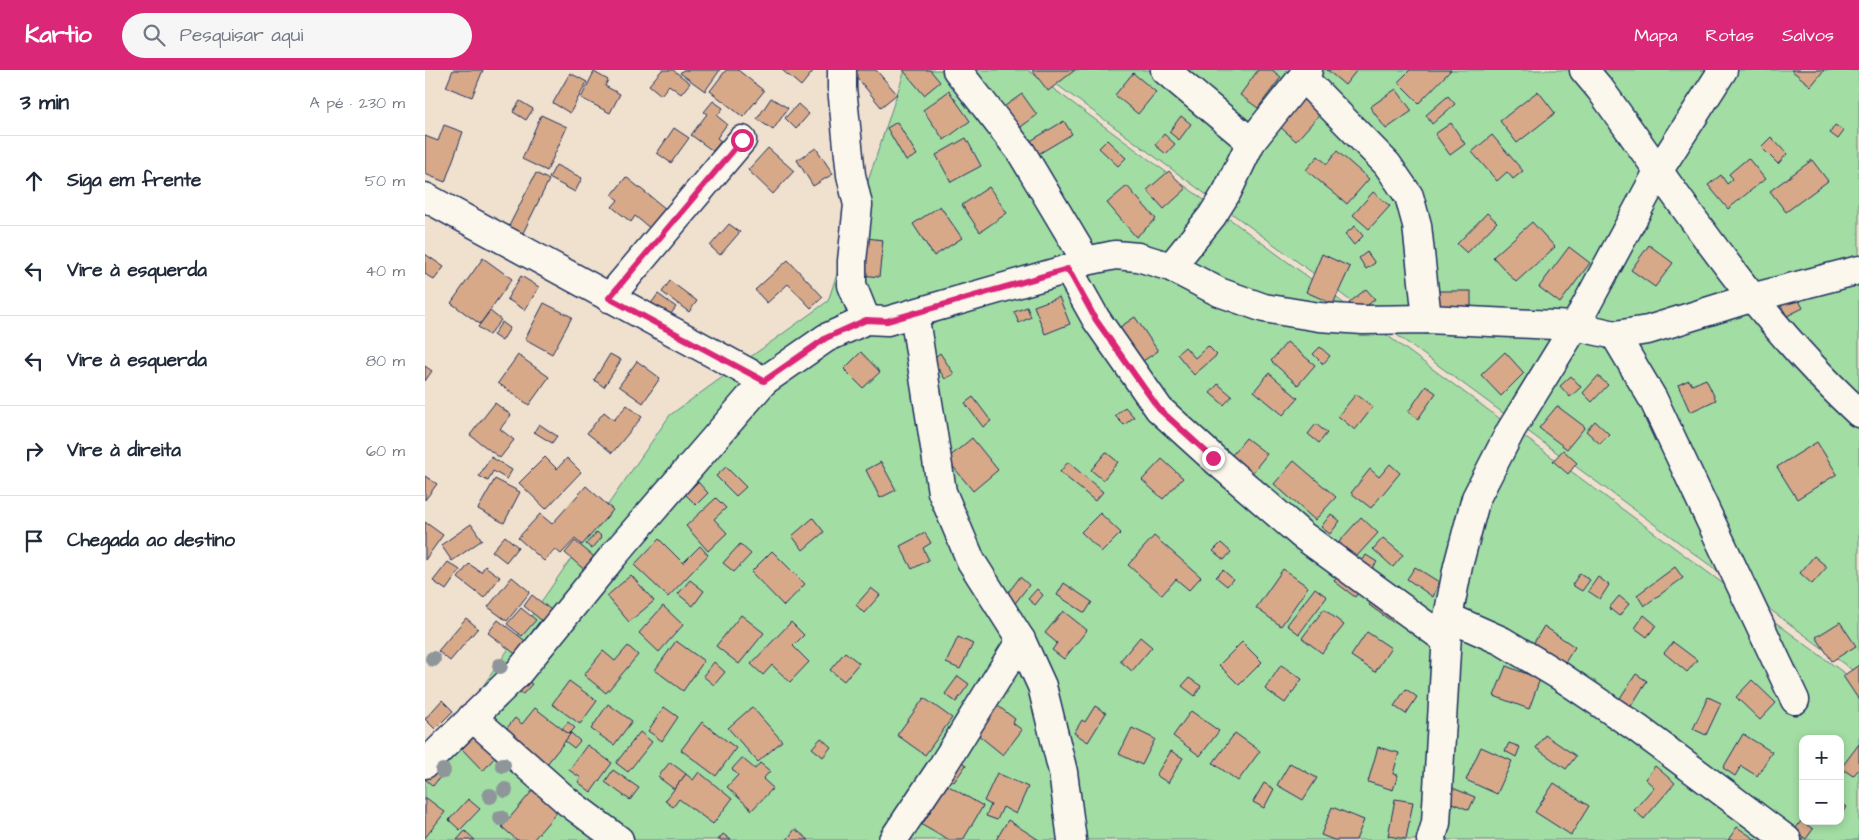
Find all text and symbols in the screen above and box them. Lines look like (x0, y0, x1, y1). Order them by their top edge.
search box (122, 13, 472, 58)
text: Kartio (25, 18, 92, 52)
icon: search (140, 21, 168, 49)
text: Pesquisar aqui (180, 22, 303, 49)
text: Mapa (1634, 23, 1678, 48)
text: Rotas (1706, 23, 1754, 48)
text: Salvos (1782, 23, 1834, 48)
text: 3 min (20, 88, 69, 117)
text: A pé · 230 m (309, 92, 405, 114)
route start (731, 129, 754, 152)
icon: ahead (20, 167, 48, 195)
text: Siga em frente (67, 167, 201, 194)
text: 50 m (365, 170, 405, 192)
icon: left (20, 257, 48, 285)
text: Vire à esquerda (67, 257, 207, 284)
text: 40 m (365, 260, 405, 282)
icon: left (20, 347, 48, 375)
text: Vire à esquerda (67, 347, 207, 374)
text: 80 m (366, 350, 405, 372)
icon: right (20, 437, 48, 465)
text: Vire à direita (67, 437, 181, 464)
text: 60 m (366, 440, 405, 462)
route end (1202, 447, 1225, 470)
icon: arrive (20, 527, 48, 555)
text: Chegada ao destino (67, 527, 235, 554)
map controls (1799, 735, 1844, 825)
button: + (1799, 735, 1844, 780)
button: − (1799, 780, 1844, 825)

